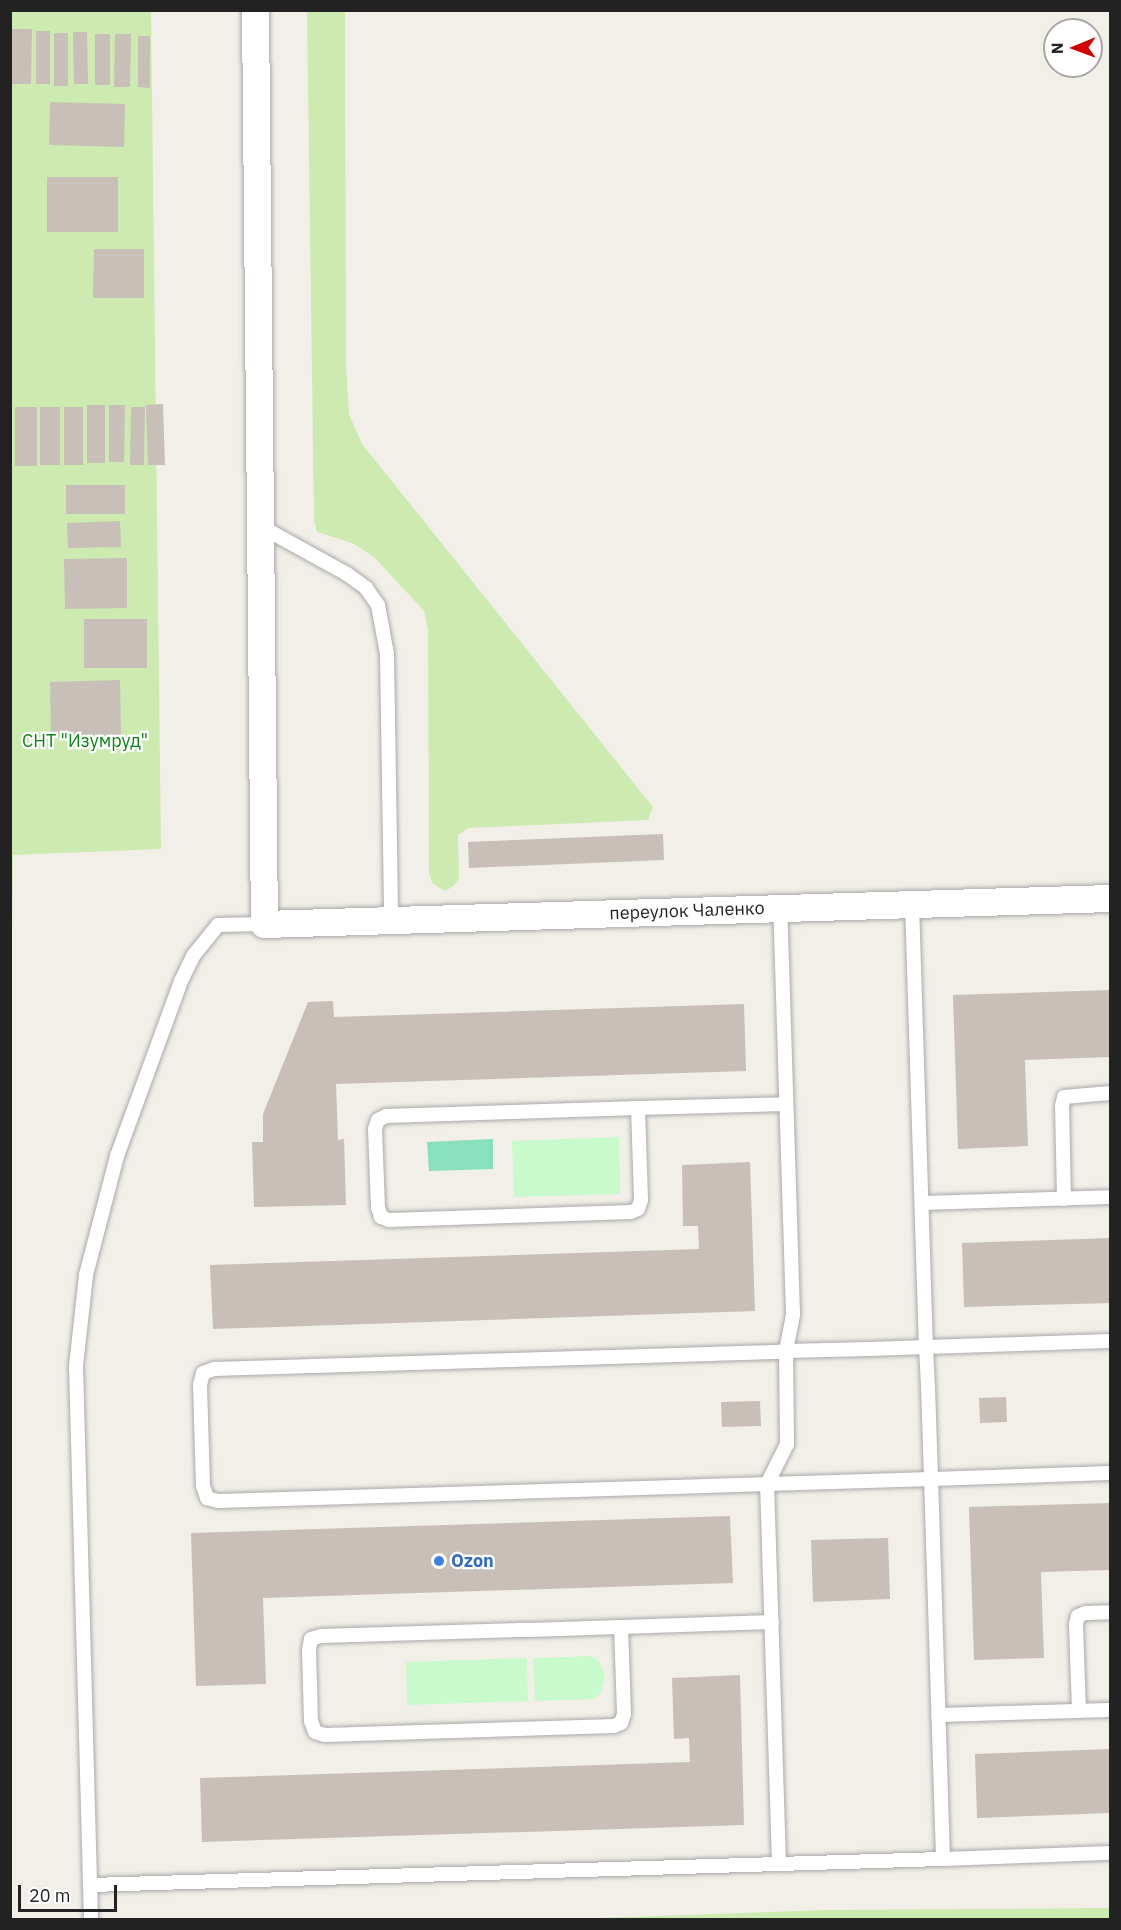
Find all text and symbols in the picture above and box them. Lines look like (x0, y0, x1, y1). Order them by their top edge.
north arrow (1043, 18, 1103, 78)
text: N (1047, 42, 1067, 54)
park label: СНТ "Изумруд" (22, 730, 148, 752)
street label: переулок Чаленко (609, 897, 765, 925)
place label: Ozon (451, 1550, 494, 1572)
marker: Ozon (432, 1554, 446, 1568)
scale bar (21, 1873, 120, 1911)
text: 20 m (29, 1884, 71, 1907)

